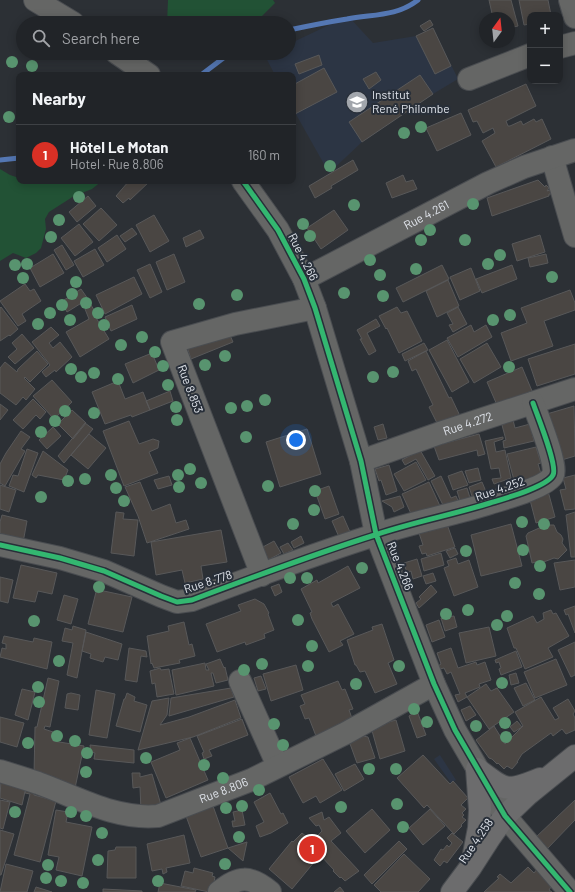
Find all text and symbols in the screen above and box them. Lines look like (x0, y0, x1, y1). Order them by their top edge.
north arrow (479, 12, 515, 48)
map controls (527, 12, 563, 84)
button: + (527, 12, 563, 48)
search box (16, 16, 296, 60)
icon: search (30, 27, 52, 49)
text: Search here (62, 29, 140, 47)
button: − (527, 48, 563, 84)
place label: Institut René Philombe (372, 87, 450, 115)
text: Nearby (32, 88, 86, 108)
school or university icon: Institut René Philombe (344, 89, 370, 115)
text: Hôtel Le Motan (70, 138, 168, 156)
text: 1 (43, 147, 47, 163)
text: 160 m (248, 147, 280, 163)
text: Hotel · Rue 8.806 (70, 156, 164, 172)
street label: Rue 4.261 (401, 197, 451, 232)
street label: Rue 4.266 (286, 231, 322, 283)
street label: Rue 8.853 (175, 362, 207, 415)
street label: Rue 4.272 (441, 408, 494, 438)
your location (286, 430, 306, 450)
street label: Rue 4.252 (473, 473, 526, 503)
street label: Rue 4.266 (385, 539, 417, 592)
street label: Rue 8.778 (182, 567, 234, 595)
street label: Rue 8.806 (197, 774, 250, 805)
street label: Rue 4.258 (455, 815, 495, 866)
pin: 1 (299, 834, 325, 864)

